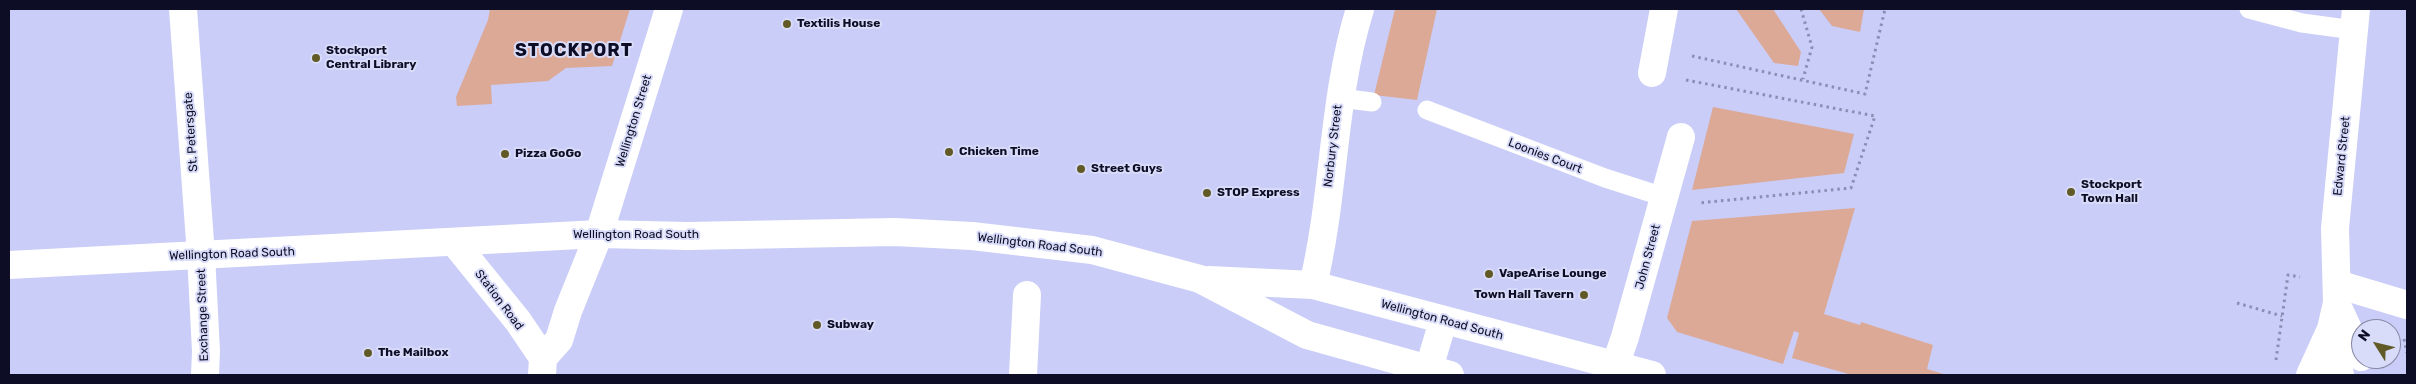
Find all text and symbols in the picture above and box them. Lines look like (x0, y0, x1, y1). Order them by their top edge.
place label: Textilis House (797, 17, 880, 31)
marker: Textilis House (781, 18, 793, 30)
district label: STOCKPORT (514, 40, 634, 62)
place label: Stockport Central Library (326, 44, 416, 72)
marker: Stockport Central Library (310, 52, 322, 64)
street label: Wellington Street (613, 73, 655, 169)
street label: St. Petersgate (181, 92, 201, 172)
street label: Norbury Street (1321, 104, 1345, 188)
street label: Edward Street (2331, 116, 2353, 196)
street label: Loonies Court (1506, 135, 1584, 177)
place label: Chicken Time (959, 145, 1039, 159)
marker: Chicken Time (943, 146, 955, 158)
place label: Pizza GoGo (515, 147, 581, 161)
marker: Pizza GoGo (499, 148, 511, 160)
place label: Street Guys (1091, 162, 1162, 176)
marker: Street Guys (1075, 163, 1087, 175)
place label: Stockport Town Hall (2081, 178, 2142, 206)
place label: STOP Express (1217, 186, 1300, 200)
marker: Stockport Town Hall (2065, 186, 2077, 198)
marker: STOP Express (1201, 187, 1213, 199)
street label: John Street (1632, 223, 1664, 291)
street label: Wellington Road South (573, 228, 699, 242)
street label: Wellington Road South (977, 230, 1103, 260)
street label: Wellington Road South (169, 245, 295, 263)
street label: Station Road (472, 267, 526, 333)
place label: VapeArise Lounge (1499, 267, 1607, 281)
street label: Exchange Street (194, 268, 212, 362)
marker: VapeArise Lounge (1483, 268, 1495, 280)
place label: Town Hall Tavern (1474, 288, 1574, 302)
marker: Town Hall Tavern (1578, 289, 1590, 301)
street label: Wellington Road South (1379, 297, 1505, 343)
place label: Subway (827, 318, 874, 332)
marker: Subway (811, 319, 823, 331)
north arrow (2351, 319, 2401, 369)
text: N (2354, 326, 2374, 345)
place label: The Mailbox (378, 346, 448, 360)
marker: The Mailbox (362, 347, 374, 359)

